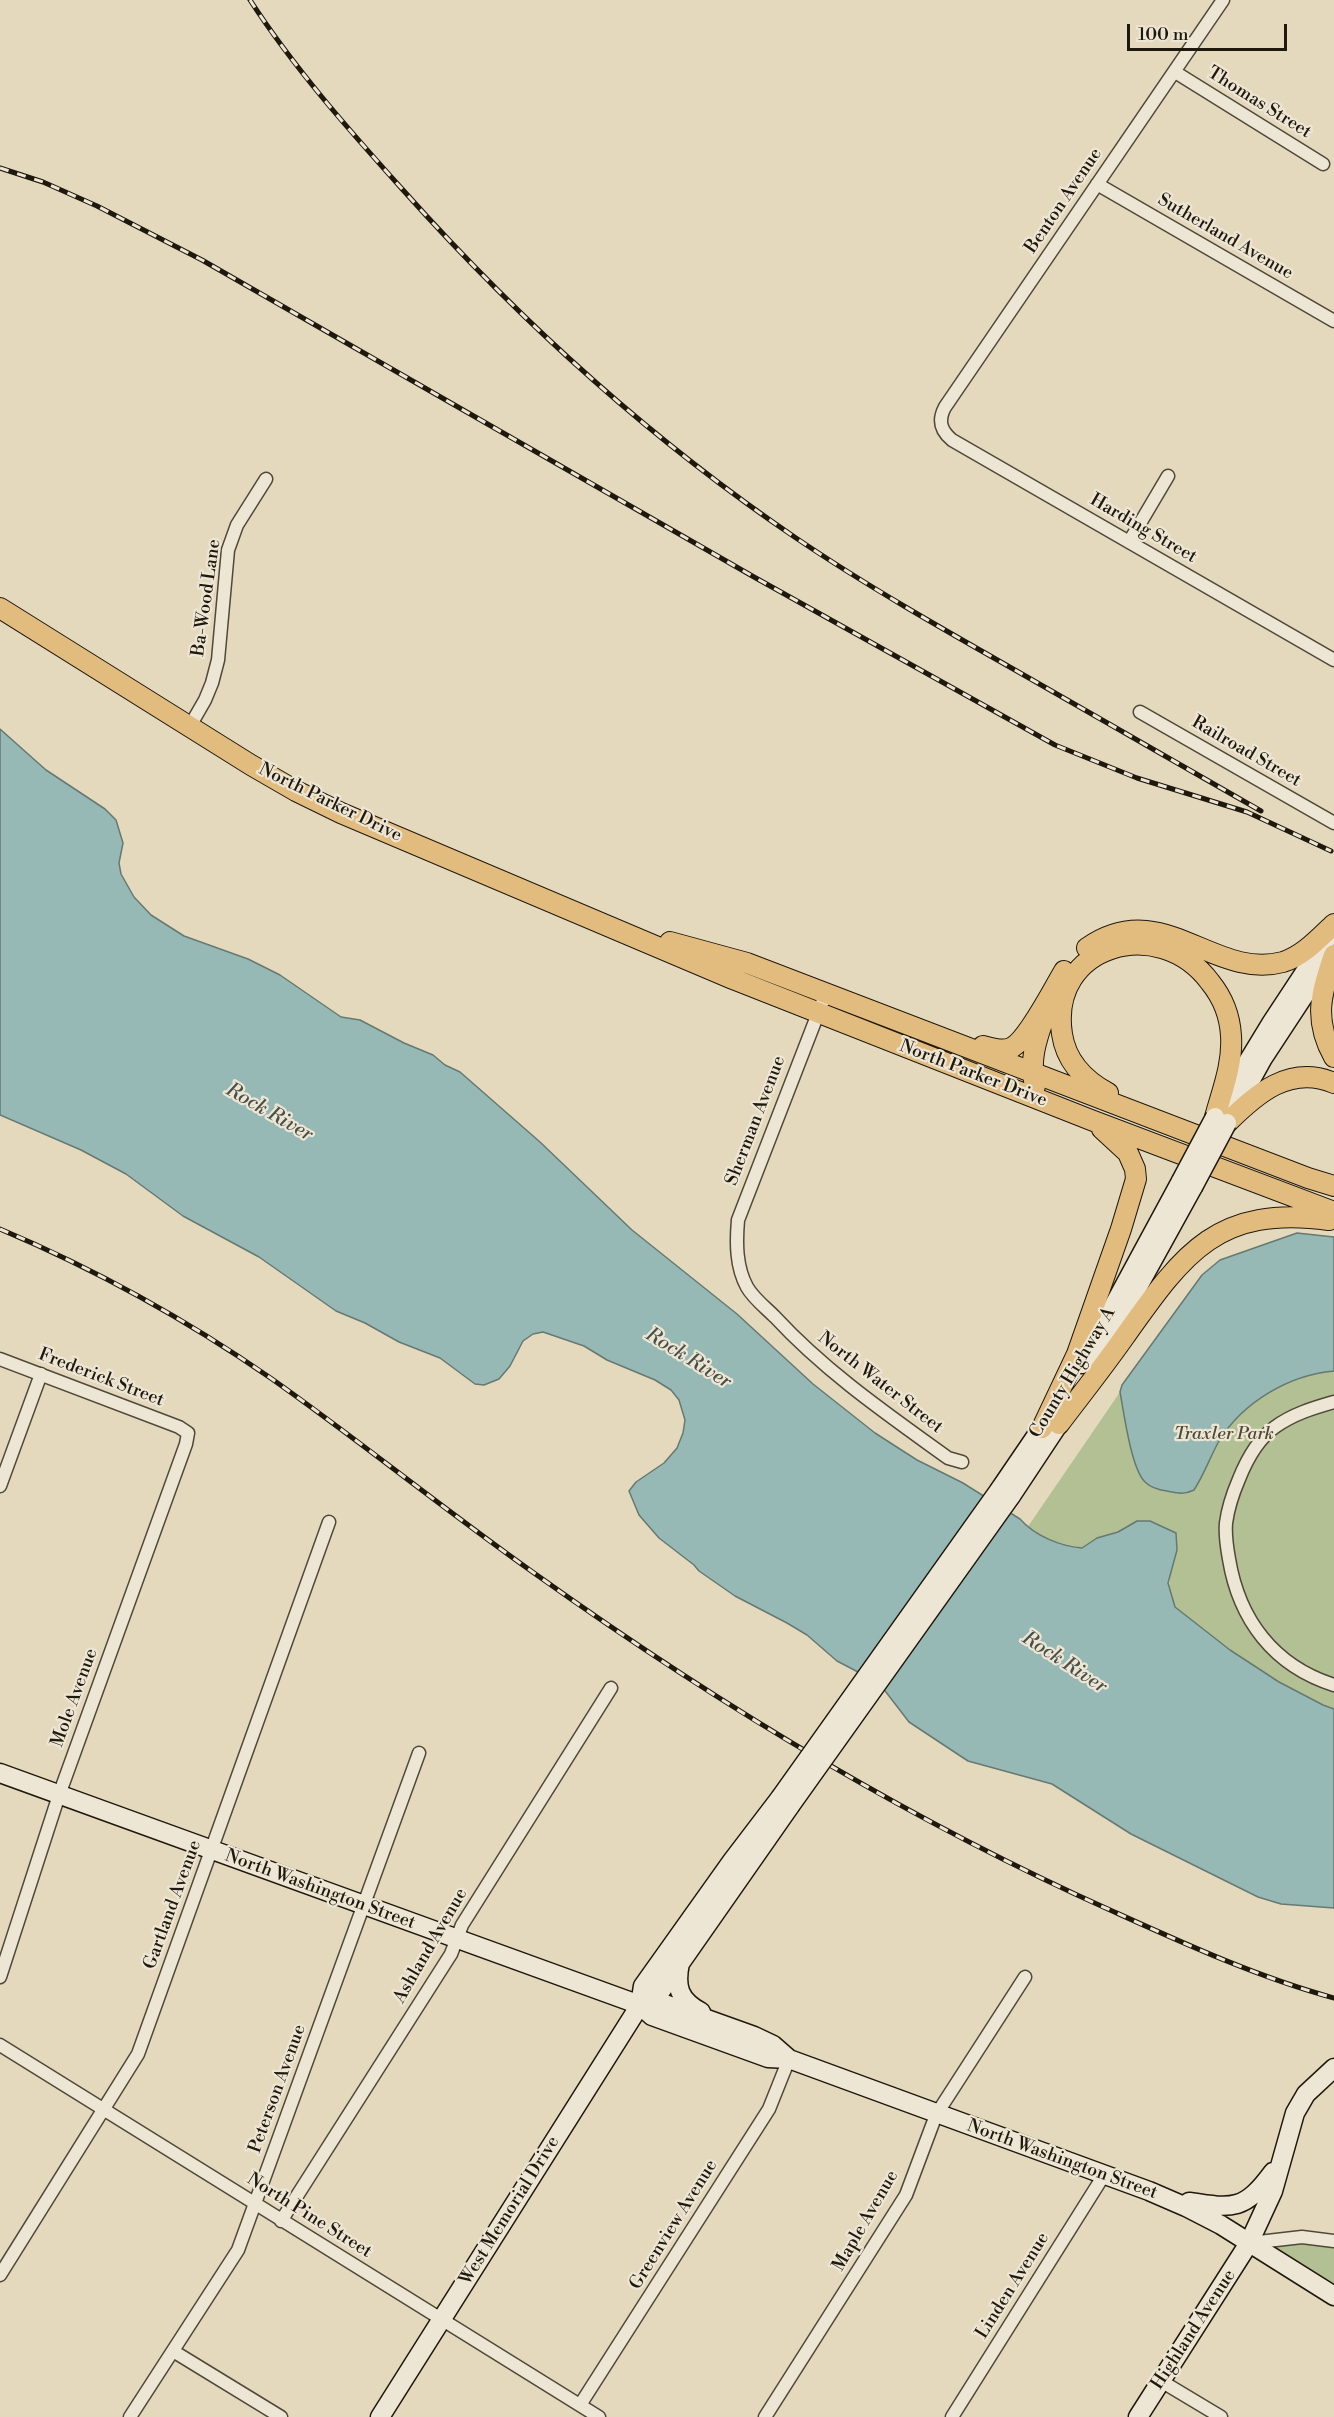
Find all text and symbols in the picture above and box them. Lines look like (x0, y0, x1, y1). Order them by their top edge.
scale bar (1130, 12, 1290, 50)
text: 100 m (1138, 23, 1189, 46)
street label: Thomas Street (1203, 62, 1315, 144)
street label: Benton Avenue (1021, 144, 1107, 258)
street label: Sutherland Avenue (1153, 189, 1297, 285)
street label: Harding Street (1086, 490, 1200, 568)
street label: Ba-Wood Lane (188, 538, 226, 658)
street label: Railroad Street (1187, 712, 1305, 792)
street label: North Parker Drive (255, 759, 405, 847)
street label: North Parker Drive (896, 1036, 1050, 1112)
street label: Sherman Avenue (721, 1053, 791, 1189)
water label: Rock River (221, 1079, 317, 1147)
street label: County Highway A (1025, 1304, 1121, 1442)
water label: Rock River (641, 1323, 735, 1395)
street label: North Water Street (813, 1328, 947, 1438)
street label: Frederick Street (35, 1344, 167, 1412)
park label: Traxler Park (1174, 1424, 1274, 1446)
water label: Rock River (1017, 1627, 1111, 1699)
street label: Mole Avenue (47, 1646, 103, 1750)
street label: Gartland Avenue (140, 1838, 206, 1972)
street label: North Washington Street (222, 1845, 418, 1935)
street label: Ashland Avenue (389, 1885, 473, 2007)
street label: Peterson Avenue (245, 2022, 311, 2156)
street label: North Washington Street (964, 2115, 1160, 2205)
street label: West Memorial Drive (455, 2133, 565, 2289)
street label: Greenview Avenue (625, 2156, 723, 2294)
street label: Maple Avenue (828, 2167, 904, 2275)
street label: North Pine Street (243, 2169, 375, 2263)
street label: Linden Avenue (972, 2229, 1054, 2343)
street label: Highland Avenue (1147, 2266, 1241, 2394)

